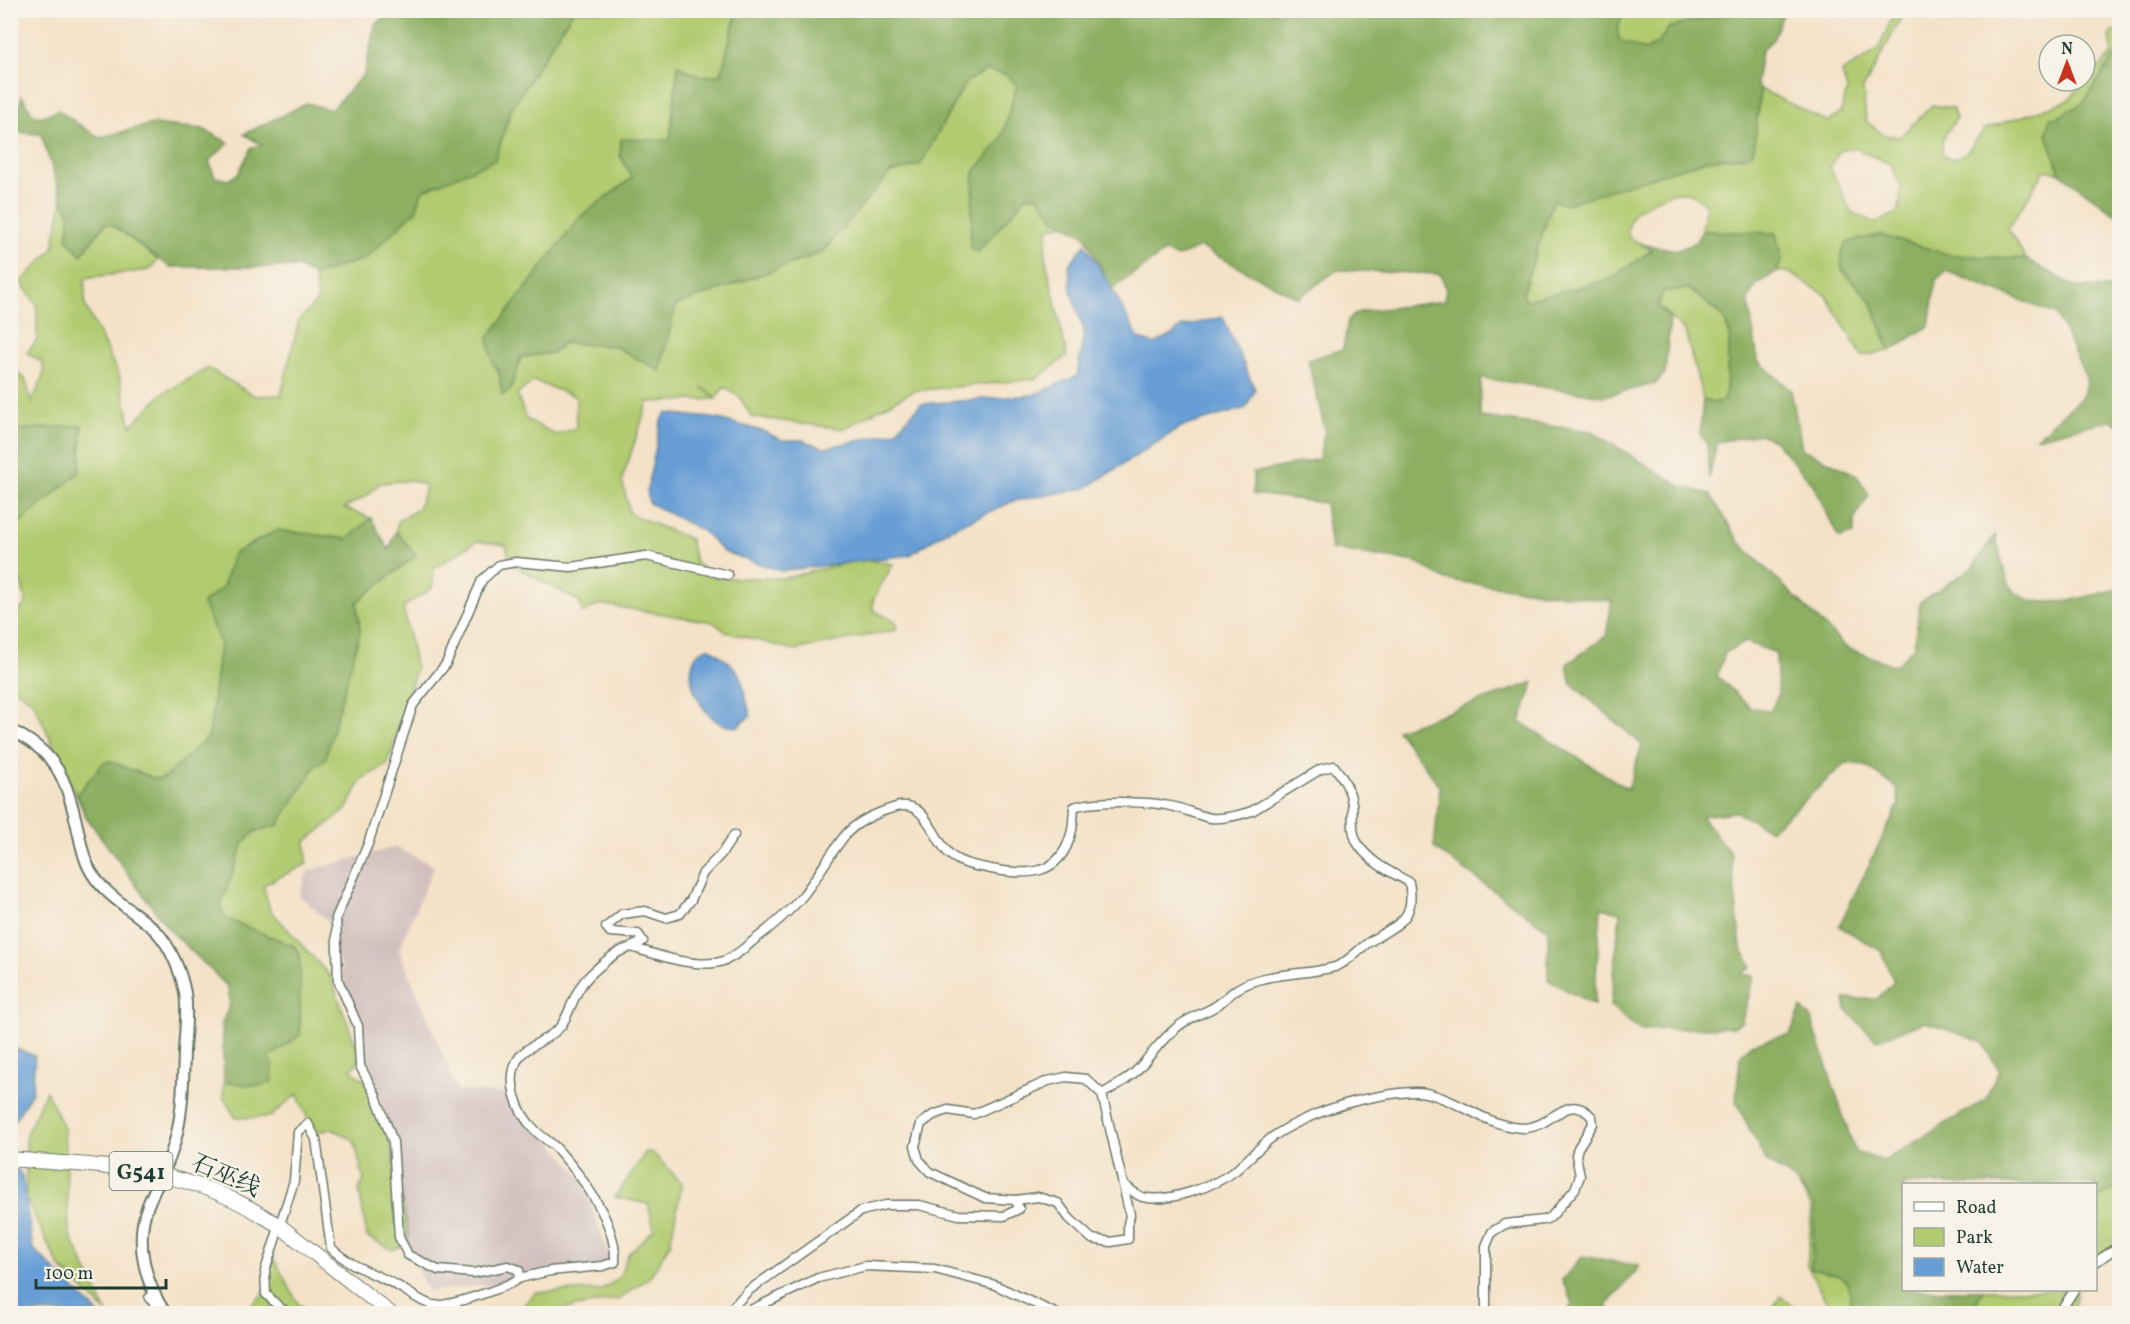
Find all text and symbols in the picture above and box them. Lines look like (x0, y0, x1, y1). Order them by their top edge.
north arrow (2037, 33, 2097, 93)
text: N (2061, 39, 2073, 61)
street label: 石巫线 (185, 1147, 265, 1207)
road number: G541 (110, 1152, 172, 1190)
legend (1902, 1183, 2097, 1291)
text: Road (1956, 1196, 1997, 1221)
text: Park (1956, 1226, 1993, 1251)
scale bar (36, 1252, 166, 1290)
text: Water (1956, 1256, 2004, 1281)
text: 100 m (45, 1262, 94, 1287)

